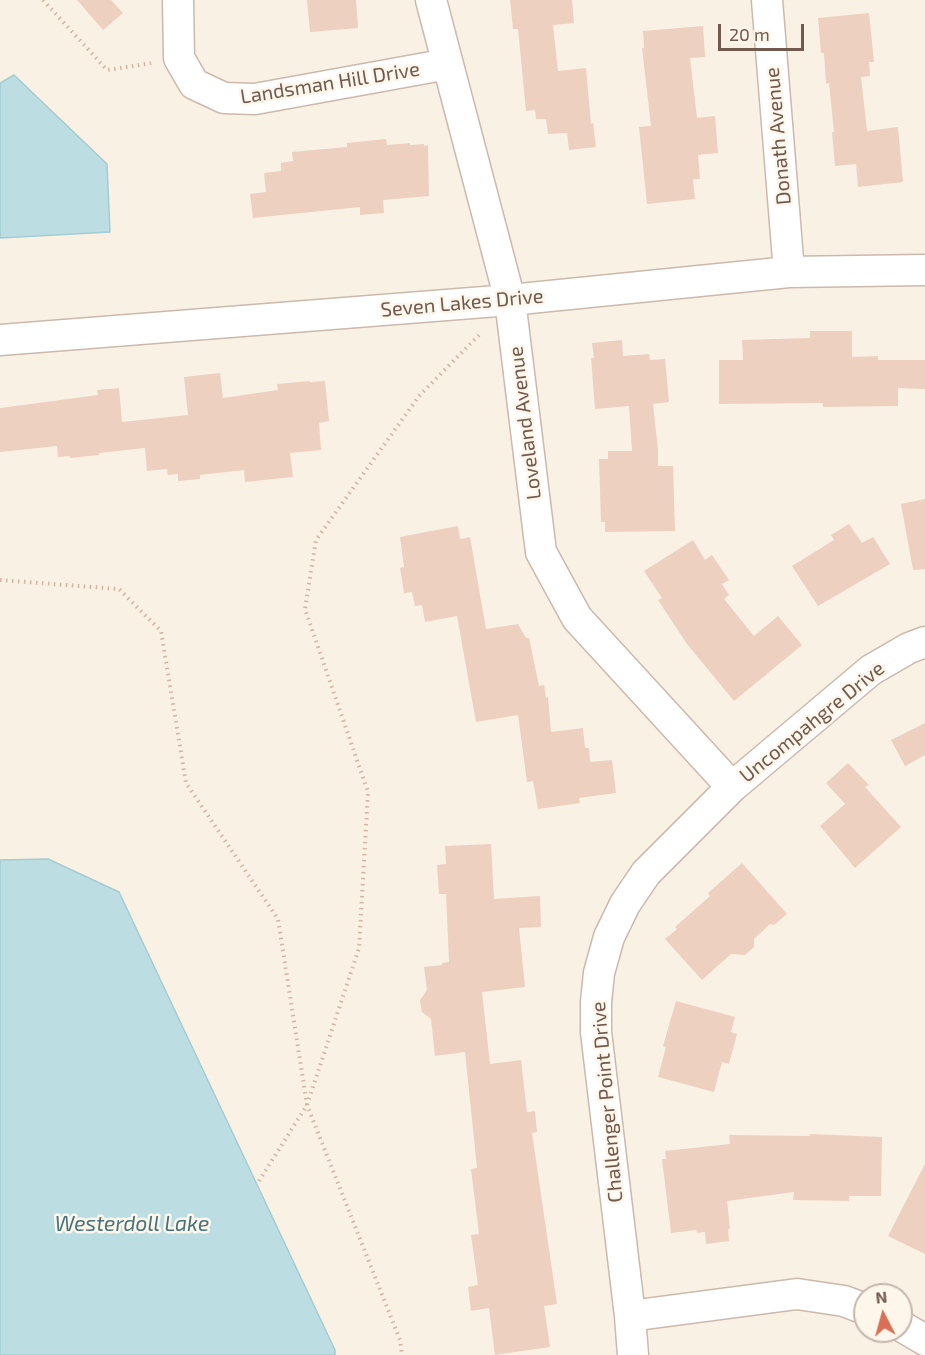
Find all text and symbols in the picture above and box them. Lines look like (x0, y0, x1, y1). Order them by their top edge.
scale bar (721, 12, 806, 50)
text: 20 m (729, 23, 770, 45)
street label: Landsman Hill Drive (239, 57, 421, 109)
street label: Donath Avenue (760, 66, 796, 206)
street label: Seven Lakes Drive (380, 284, 544, 322)
street label: Loveland Avenue (504, 345, 546, 501)
street label: Uncompahgre Drive (735, 656, 889, 788)
street label: Challenger Point Drive (586, 1000, 628, 1204)
water label: Westerdoll Lake (55, 1211, 209, 1237)
north arrow (853, 1283, 913, 1343)
text: N (875, 1287, 888, 1307)

